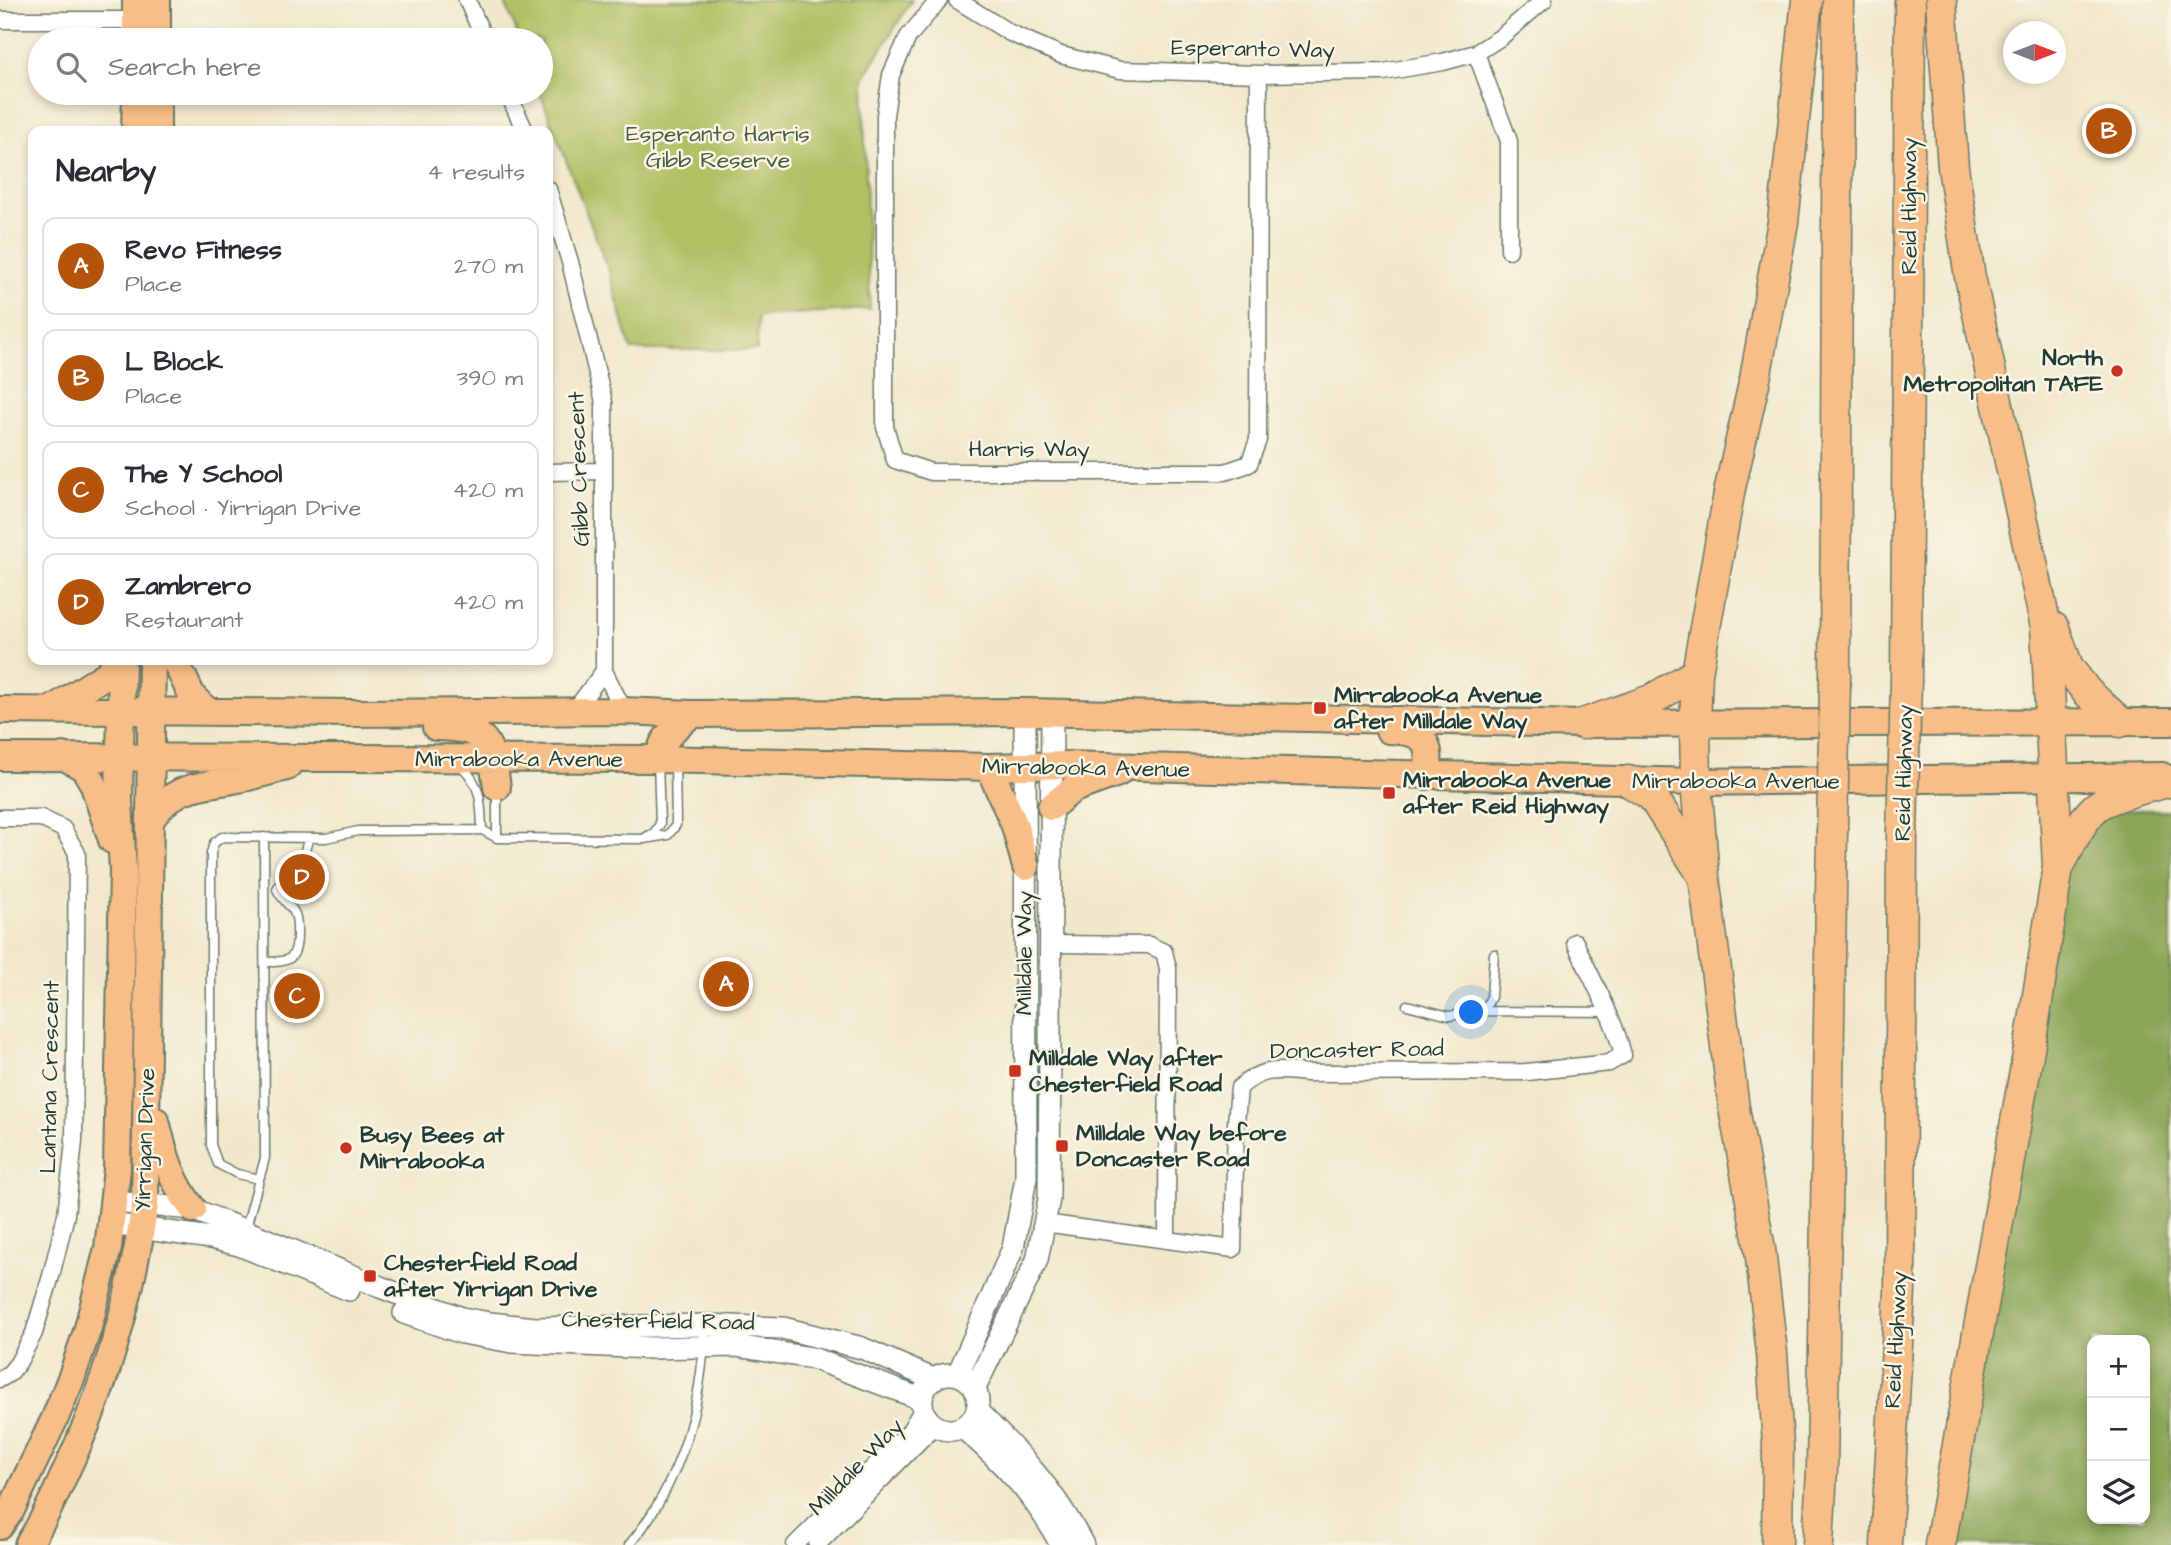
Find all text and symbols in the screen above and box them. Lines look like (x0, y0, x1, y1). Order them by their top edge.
north arrow (2003, 21, 2066, 84)
search box (28, 28, 553, 105)
street label: Esperanto Way (1171, 32, 1335, 67)
icon: search (52, 48, 90, 86)
text: Search here (108, 49, 261, 85)
pin: B (2086, 105, 2132, 157)
park label: Esperanto Harris Gibb Reserve (626, 118, 810, 176)
street label: Reid Highway (1893, 137, 1926, 274)
text: Nearby (56, 151, 156, 193)
text: 4 results (427, 156, 525, 188)
text: Revo Fitness (125, 232, 282, 268)
text: A (74, 250, 88, 282)
text: 270 m (454, 250, 523, 282)
text: Place (125, 268, 182, 300)
place label: North Metropolitan TAFE (1903, 342, 2104, 400)
text: L Block (125, 344, 223, 380)
text: B (73, 362, 89, 394)
text: 390 m (457, 362, 523, 394)
marker: North Metropolitan TAFE (2109, 363, 2125, 379)
text: Place (125, 380, 182, 412)
street label: Gibb Crescent (560, 390, 598, 547)
street label: Harris Way (968, 433, 1090, 466)
text: The Y School (125, 456, 282, 492)
text: C (73, 474, 89, 506)
text: 420 m (453, 474, 523, 506)
text: School · Yirrigan Drive (125, 492, 361, 524)
text: Zambrero (125, 568, 251, 604)
text: D (74, 586, 88, 618)
text: 420 m (453, 586, 523, 618)
text: Restaurant (125, 604, 243, 636)
place label: Mirrabooka Avenue after Milldale Way (1333, 679, 1543, 739)
marker: Mirrabooka Avenue after Milldale Way (1312, 700, 1328, 716)
street label: Reid Highway (1887, 704, 1922, 842)
street label: Mirrabooka Avenue (415, 743, 623, 775)
street label: Mirrabooka Avenue (982, 750, 1190, 786)
place label: Mirrabooka Avenue after Reid Highway (1402, 764, 1612, 824)
street label: Mirrabooka Avenue (1632, 765, 1840, 797)
marker: Mirrabooka Avenue after Reid Highway (1381, 785, 1397, 801)
pin: D (279, 851, 325, 903)
street label: Milldale Way (1008, 890, 1041, 1015)
pin: A (703, 958, 749, 1010)
pin: C (274, 970, 320, 1022)
street label: Lantana Crescent (32, 979, 68, 1174)
your location (1454, 995, 1488, 1029)
street label: Doncaster Road (1270, 1032, 1444, 1068)
place label: Milldale Way after Chesterfield Road (1029, 1042, 1223, 1100)
marker: Milldale Way after Chesterfield Road (1007, 1063, 1023, 1079)
street label: Yirrigan Drive (126, 1067, 165, 1213)
place label: Milldale Way before Doncaster Road (1076, 1117, 1287, 1175)
place label: Busy Bees at Mirrabooka (360, 1119, 505, 1177)
marker: Milldale Way before Doncaster Road (1054, 1138, 1070, 1154)
marker: Busy Bees at Mirrabooka (338, 1140, 354, 1156)
place label: Chesterfield Road after Yirrigan Drive (383, 1247, 598, 1306)
marker: Chesterfield Road after Yirrigan Drive (362, 1268, 378, 1284)
street label: Reid Highway (1876, 1270, 1917, 1409)
street label: Chesterfield Road (561, 1303, 755, 1339)
map controls (2087, 1335, 2150, 1524)
button: + (2087, 1335, 2150, 1398)
button: − (2087, 1398, 2150, 1461)
street label: Milldale Way (801, 1411, 912, 1524)
button: layers (2087, 1461, 2150, 1524)

